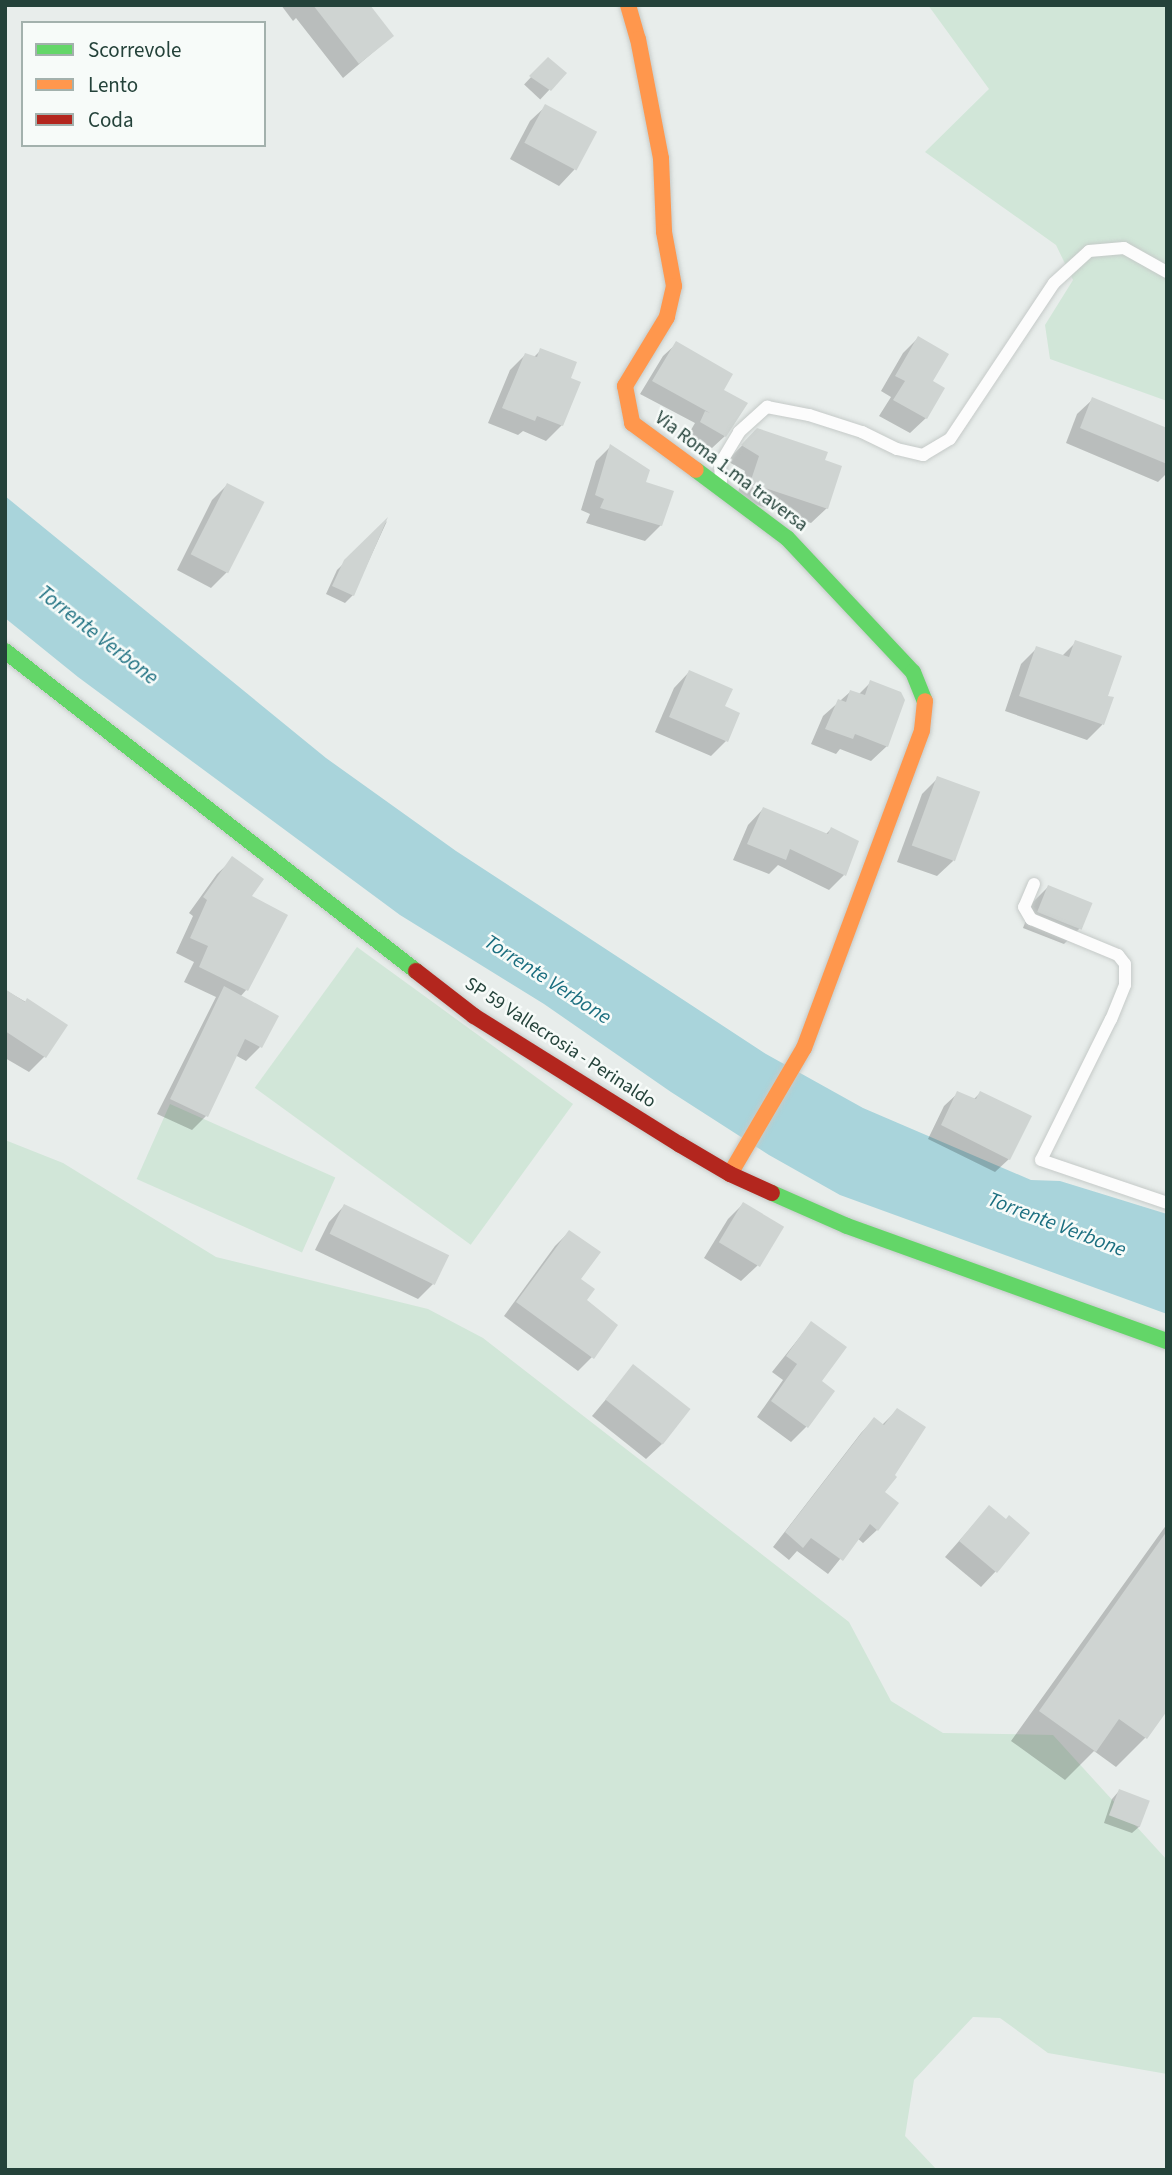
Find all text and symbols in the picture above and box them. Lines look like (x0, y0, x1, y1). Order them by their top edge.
legend (21, 21, 266, 147)
text: Scorrevole (88, 35, 182, 65)
text: Lento (88, 70, 138, 100)
text: Coda (88, 105, 134, 135)
street label: Via Roma 1.ma traversa (650, 407, 812, 537)
water label: Torrente Verbone (33, 580, 163, 690)
water label: Torrente Verbone (480, 929, 616, 1029)
street label: SP 59 Vallecrosia - Perinaldo (460, 973, 660, 1113)
water label: Torrente Verbone (984, 1186, 1130, 1262)

